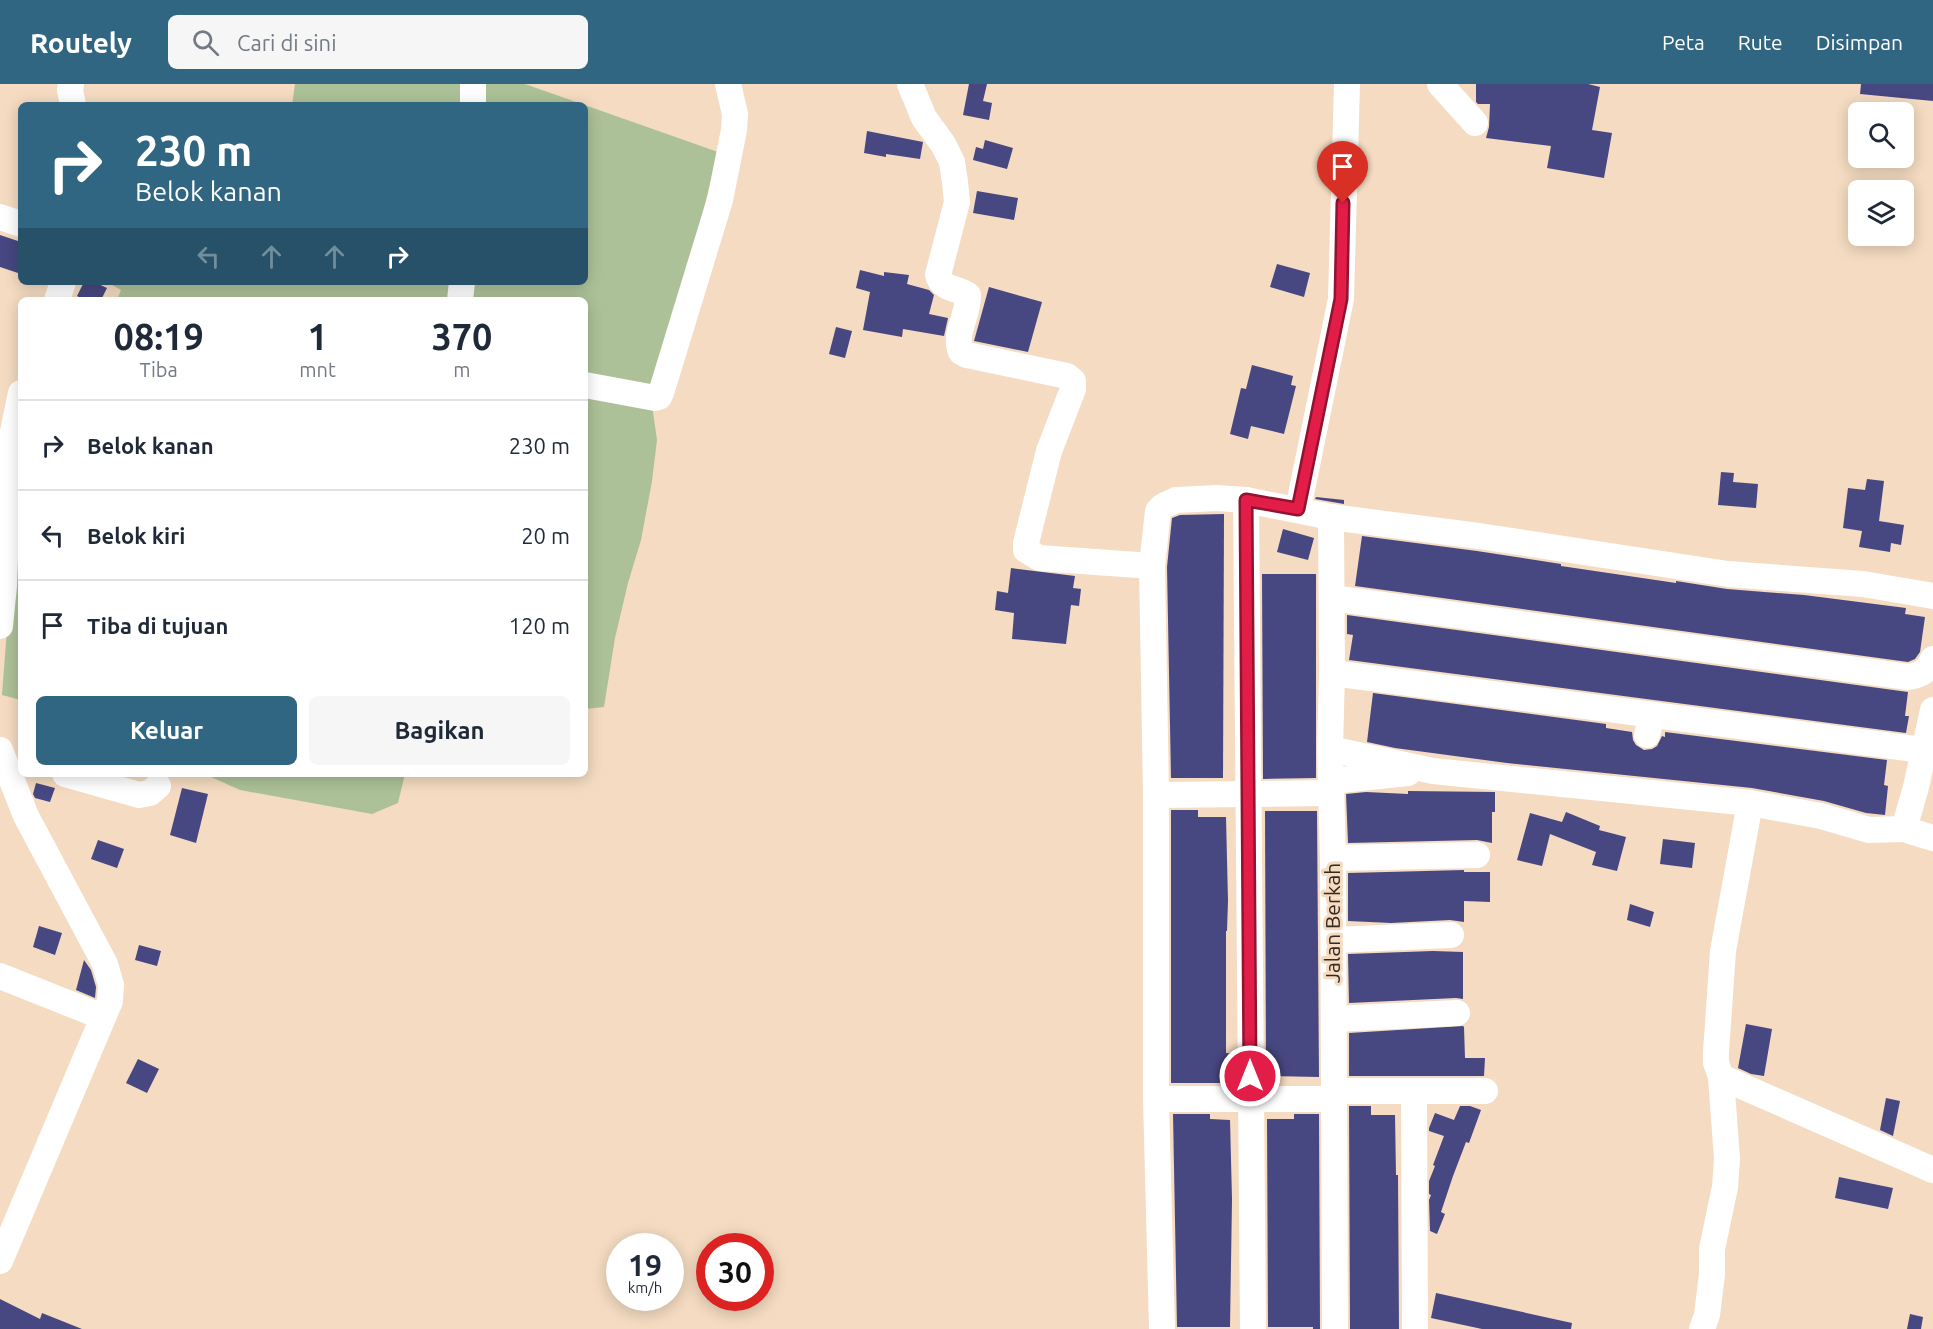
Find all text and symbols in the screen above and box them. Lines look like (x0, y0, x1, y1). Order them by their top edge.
search box (168, 15, 588, 69)
icon: search (189, 26, 222, 59)
text: Routely (30, 27, 132, 58)
text: Cari di sini (237, 30, 337, 55)
text: Peta (1662, 30, 1705, 54)
text: Rute (1738, 30, 1783, 54)
text: Disimpan (1816, 30, 1903, 54)
map controls (1848, 102, 1914, 246)
button: search (1848, 102, 1914, 168)
icon: right (36, 126, 114, 204)
text: 230 m (135, 127, 252, 174)
pin (1317, 141, 1368, 203)
icon: arrive (1326, 150, 1359, 183)
text: Belok kanan (135, 176, 282, 206)
button: layers (1848, 180, 1914, 246)
icon: left (192, 240, 225, 273)
icon: ahead (255, 240, 288, 273)
icon: ahead (318, 240, 351, 273)
icon: right (381, 240, 414, 273)
text: 08:19 (114, 316, 204, 357)
text: 1 (307, 316, 328, 357)
text: 370 (431, 316, 492, 357)
text: Tiba (139, 358, 178, 381)
text: mnt (299, 358, 336, 381)
text: m (453, 358, 471, 381)
icon: right (36, 429, 69, 462)
text: Belok kanan (87, 433, 214, 458)
text: 230 m (509, 433, 570, 458)
icon: left (36, 519, 69, 552)
text: Belok kiri (87, 523, 185, 548)
text: 20 m (521, 523, 570, 548)
icon: arrive (36, 609, 69, 642)
text: Tiba di tujuan (87, 613, 228, 638)
text: 120 m (509, 613, 570, 638)
button: Keluar (36, 696, 297, 765)
button: Bagikan (309, 696, 570, 765)
street label: Jalan Berkah (1320, 863, 1344, 983)
position arrow (1218, 1044, 1282, 1108)
speed limit sign: 30 (696, 1233, 774, 1311)
text: 19 (628, 1248, 662, 1282)
text: km/h (628, 1279, 662, 1296)

